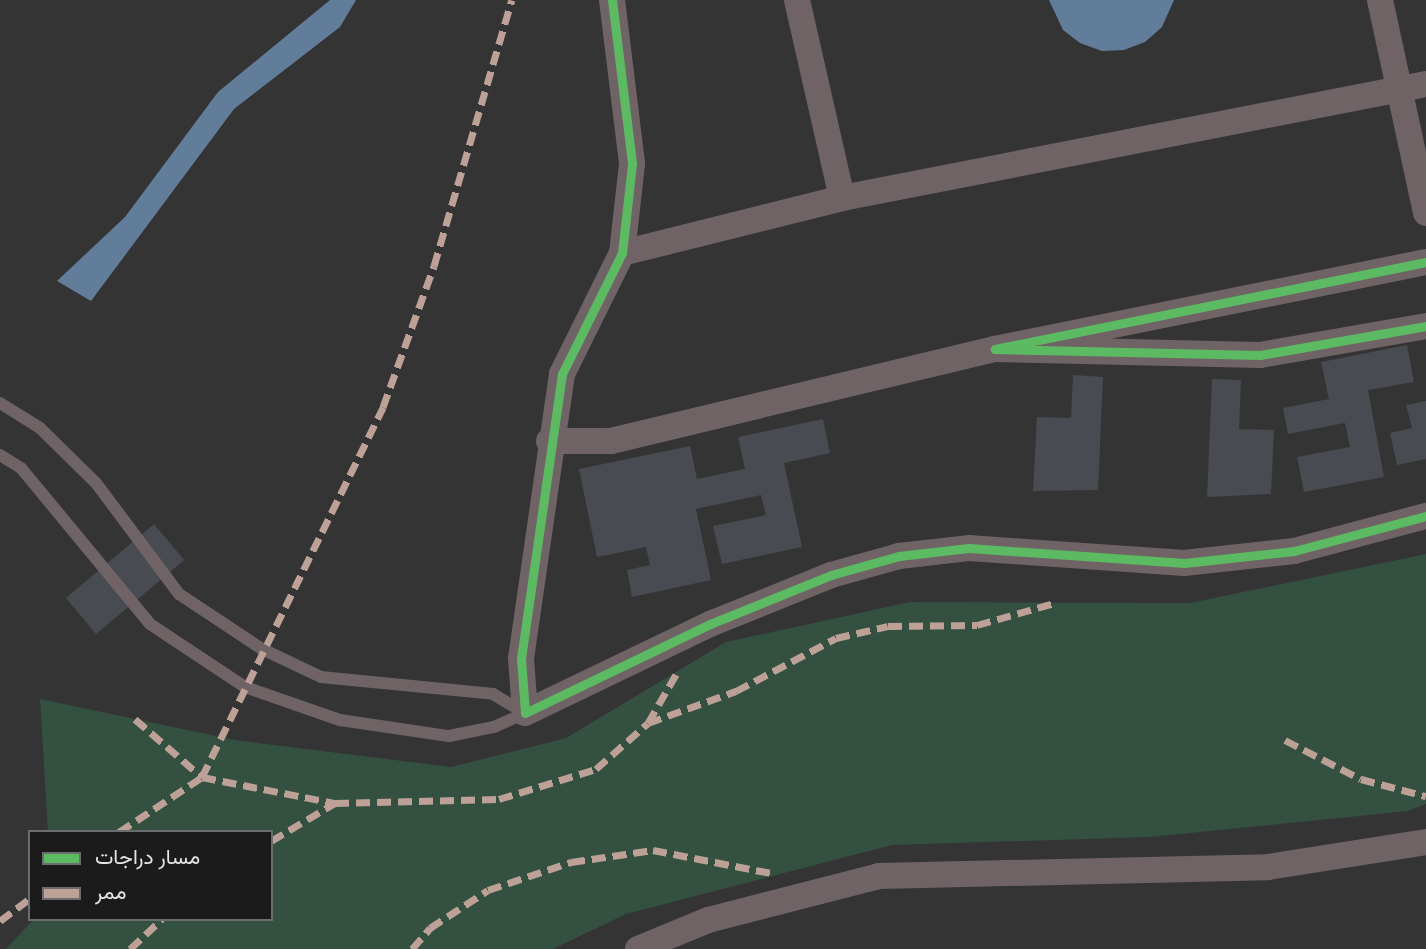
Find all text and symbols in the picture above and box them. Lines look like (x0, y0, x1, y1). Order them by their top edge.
legend (28, 830, 273, 921)
text: مسار دراجات (95, 844, 200, 870)
text: ممر (95, 879, 126, 905)

